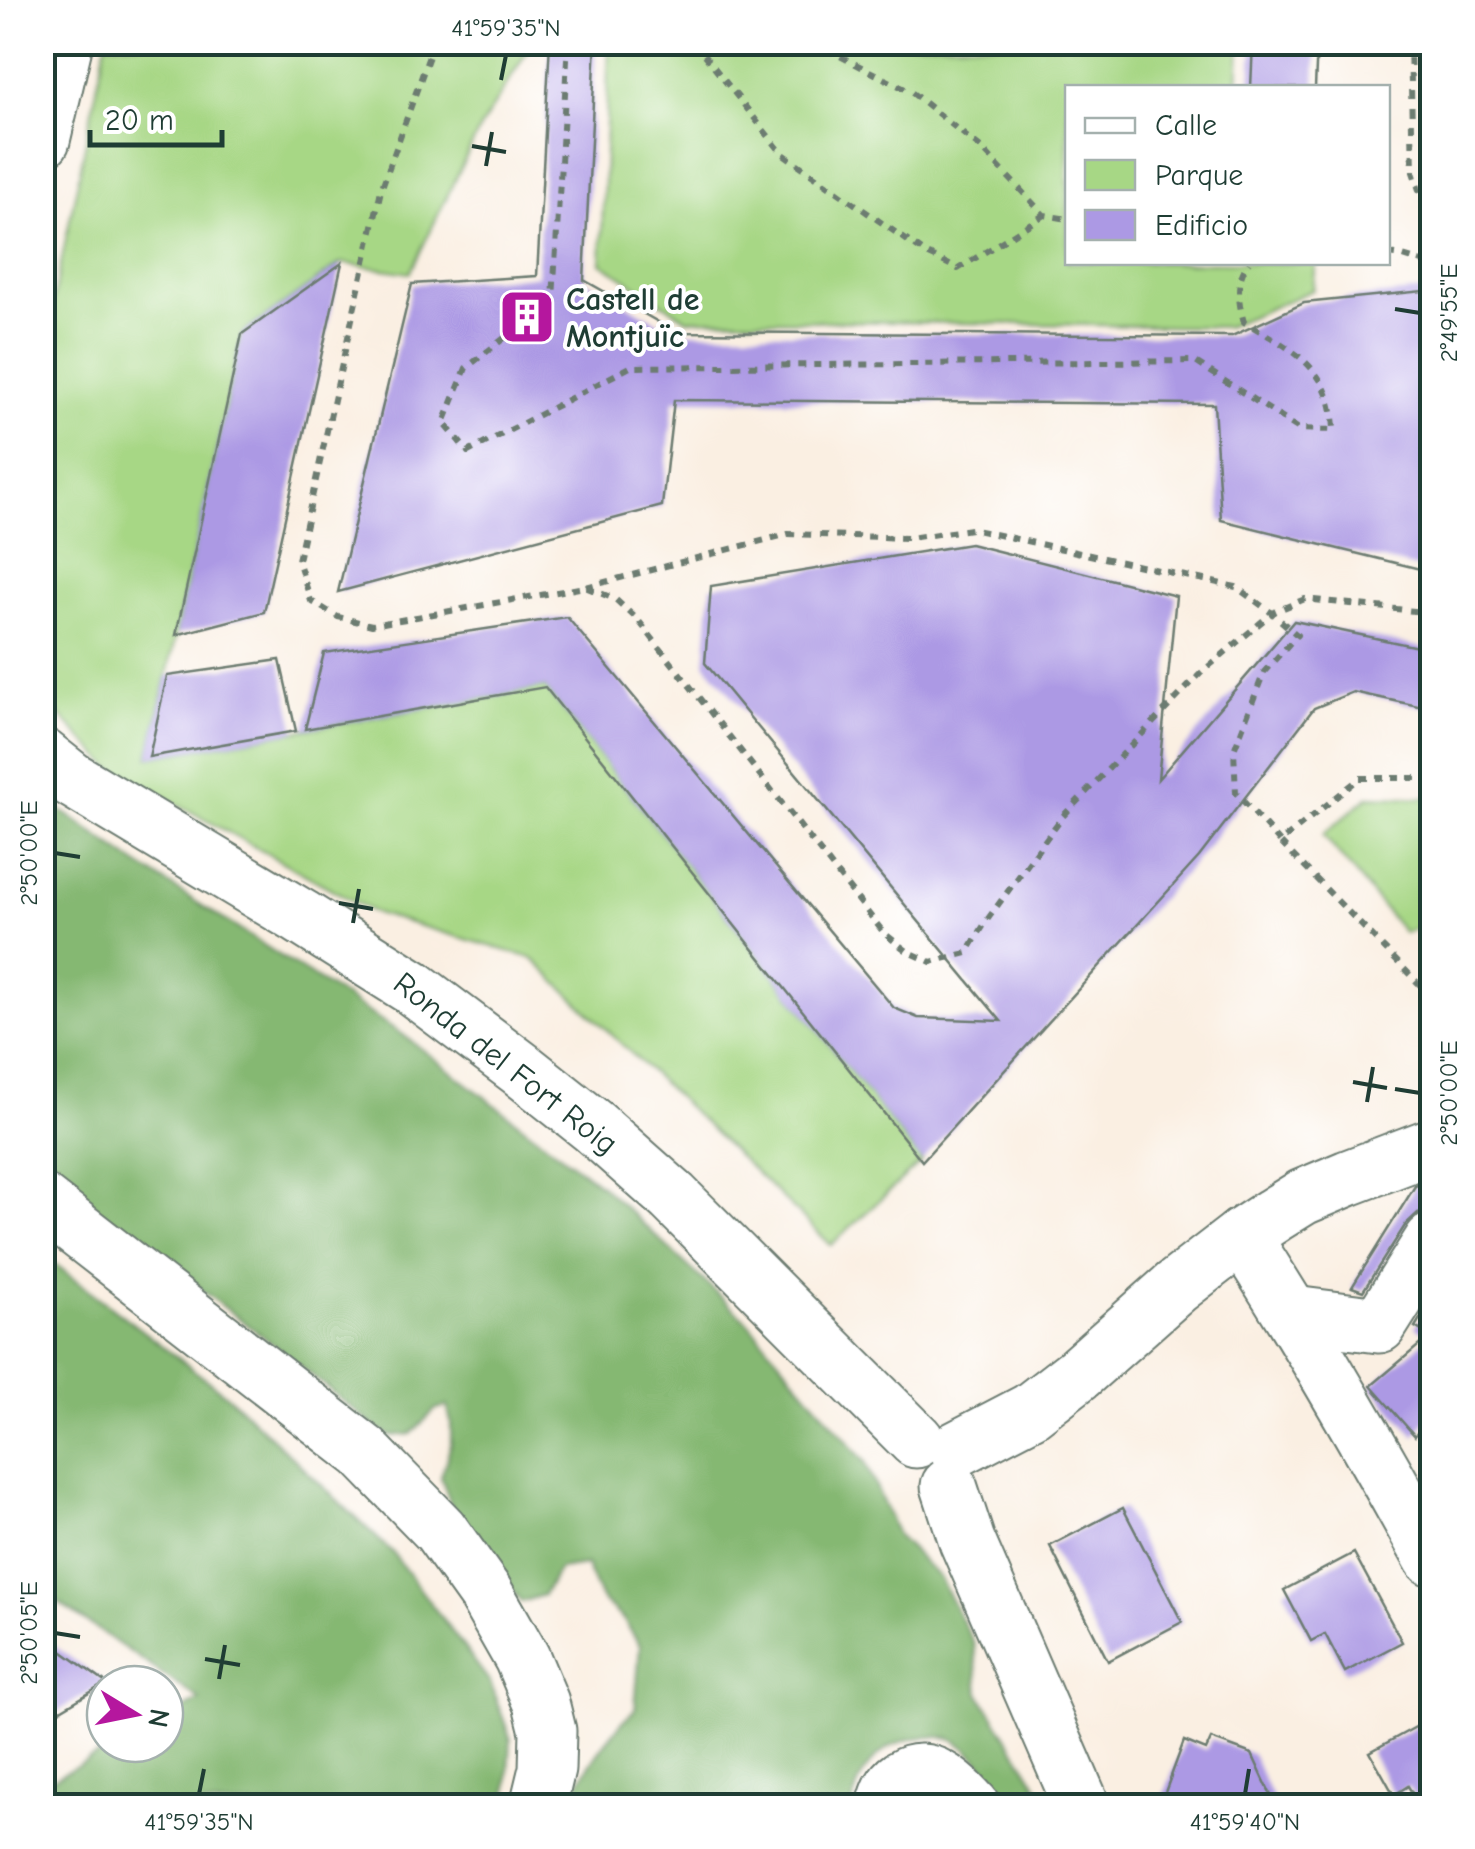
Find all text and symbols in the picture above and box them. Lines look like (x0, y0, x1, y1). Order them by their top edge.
text: 41°59'35"N (451, 13, 561, 42)
scale bar (90, 85, 222, 147)
legend (1065, 85, 1390, 265)
text: 20 m (105, 103, 174, 138)
text: Calle (1155, 108, 1217, 143)
text: Parque (1155, 158, 1243, 193)
text: Edificio (1155, 208, 1248, 243)
text: 2°49'55"E (1434, 264, 1463, 362)
place label: Castell de Montjuïc (566, 281, 699, 355)
building icon: Castell de Montjuïc (497, 287, 557, 347)
text: 2°50'00"E (14, 800, 43, 906)
street label: Ronda del Fort Roig (386, 964, 625, 1162)
text: 2°50'00"E (1434, 1040, 1463, 1146)
text: 2°50'05"E (14, 1581, 43, 1685)
north arrow (85, 1664, 185, 1764)
text: N (141, 1706, 176, 1730)
text: 41°59'35"N (144, 1807, 254, 1836)
text: 41°59'40"N (1190, 1807, 1300, 1836)

